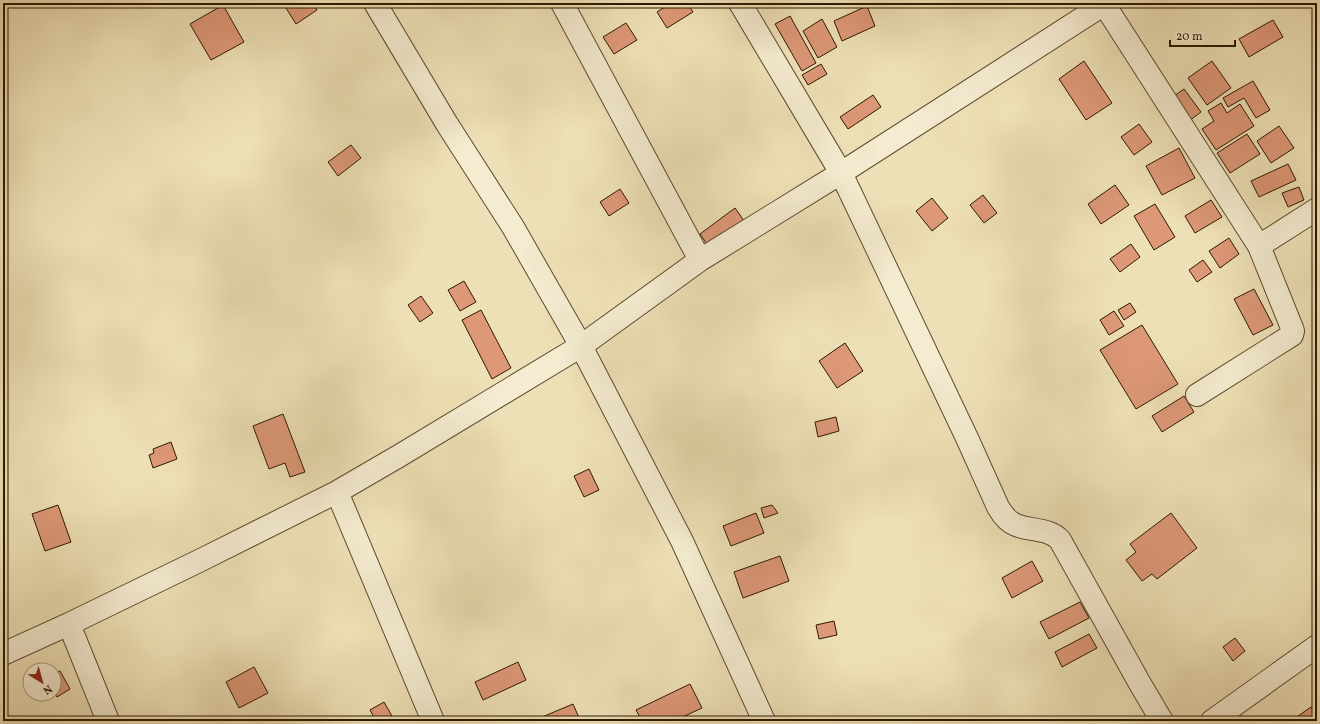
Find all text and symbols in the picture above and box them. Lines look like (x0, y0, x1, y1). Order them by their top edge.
scale bar (1170, 22, 1235, 48)
text: 20 m (1176, 29, 1203, 45)
north arrow (22, 662, 62, 702)
text: N (39, 680, 55, 697)

